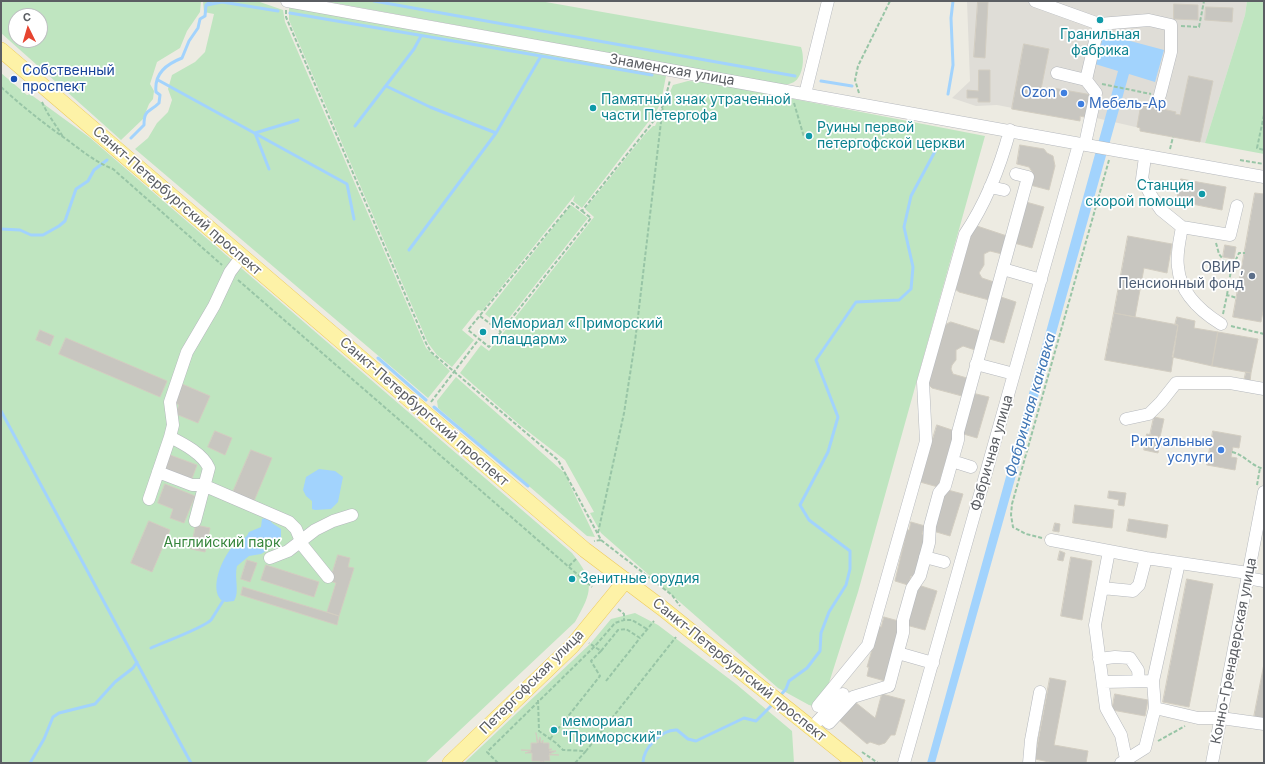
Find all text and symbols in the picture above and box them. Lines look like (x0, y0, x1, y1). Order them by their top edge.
north arrow (8, 8, 48, 48)
text: С (22, 10, 32, 24)
marker: Гранильная фабрика (1095, 15, 1105, 25)
place label: Гранильная фабрика (1060, 27, 1140, 60)
street label: Знаменская улица (608, 51, 736, 89)
place label: Собственный проспект (22, 63, 115, 96)
marker: Собственный проспект (9, 74, 19, 84)
place label: Ozon (1021, 85, 1056, 101)
marker: Ozon (1059, 88, 1069, 98)
place label: Памятный знак утраченной части Петергофа (601, 92, 791, 124)
place label: Мебель-Ар (1089, 96, 1166, 112)
marker: Мебель-Ар (1076, 99, 1086, 109)
marker: Памятный знак утраченной части Петергофа (588, 103, 598, 113)
place label: Руины первой петергофской церкви (817, 120, 965, 152)
street label: Санкт-Петербургский проспект (89, 123, 265, 279)
marker: Руины первой петергофской церкви (804, 131, 814, 141)
place label: Станция скорой помощи (1085, 178, 1194, 210)
marker: Станция скорой помощи (1197, 189, 1207, 199)
place label: ОВИР, Пенсионный фонд (1118, 260, 1244, 292)
marker: ОВИР, Пенсионный фонд (1247, 271, 1257, 281)
place label: Мемориал «Приморский плацдарм» (491, 316, 663, 348)
marker: Мемориал «Приморский плацдарм» (478, 327, 488, 337)
water label: Фабричная канавка (1002, 331, 1060, 479)
street label: Санкт-Петербургский проспект (336, 334, 512, 490)
street label: Фабричная улица (967, 393, 1017, 513)
place label: Ритуальные услуги (1131, 434, 1213, 466)
marker: Ритуальные услуги (1216, 445, 1226, 455)
park label: Английский парк (164, 535, 280, 551)
street label: Конно-Гренадерская улица (1208, 556, 1260, 746)
place label: Зенитные орудия (580, 571, 700, 587)
marker: Зенитные орудия (567, 574, 577, 584)
street label: Санкт-Петербургский проспект (649, 595, 829, 745)
street label: Петергофская улица (476, 626, 588, 738)
place label: мемориал "Приморский" (562, 714, 662, 746)
marker: мемориал "Приморский" (549, 725, 559, 735)

